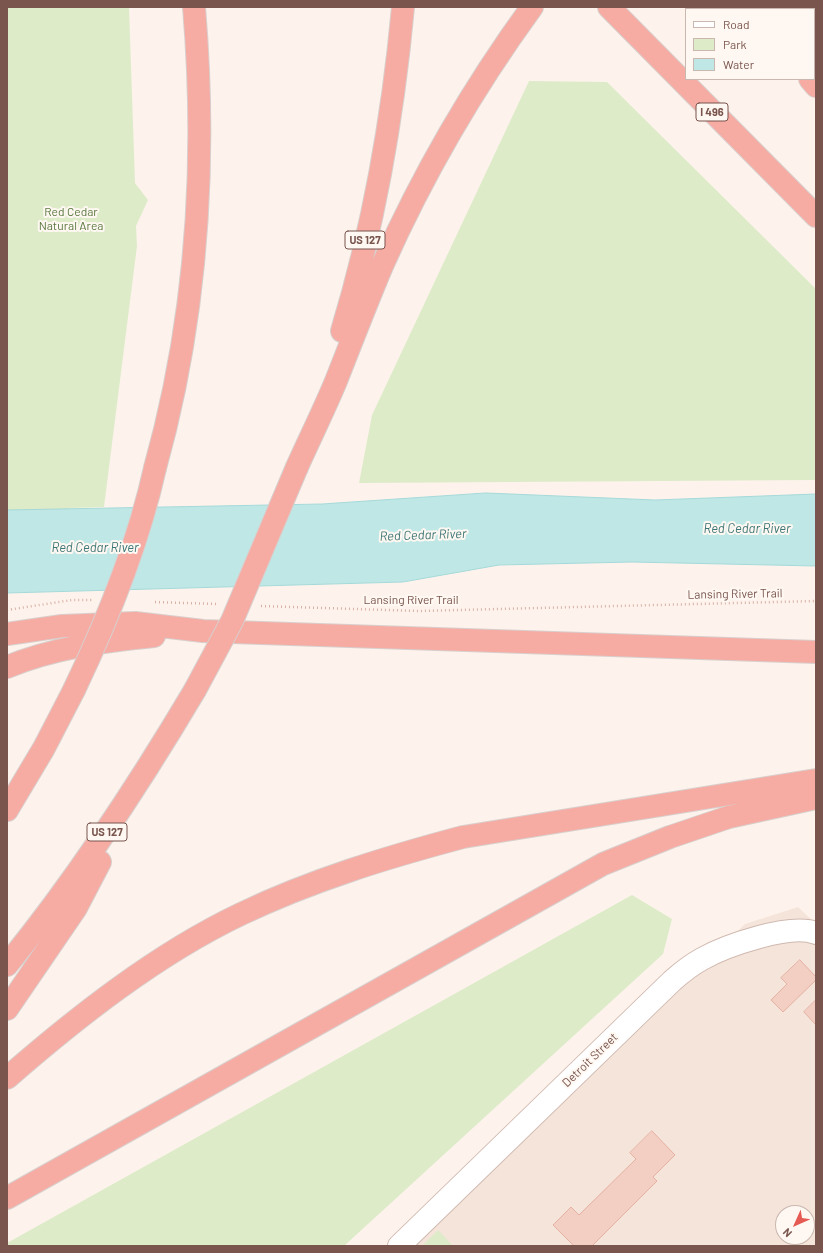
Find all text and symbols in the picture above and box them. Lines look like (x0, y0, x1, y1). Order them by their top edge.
legend (685, 8, 815, 80)
text: Road (723, 17, 750, 31)
text: Park (723, 37, 747, 51)
text: Water (723, 57, 754, 71)
road number: I 496 (696, 103, 728, 121)
park label: Red Cedar Natural Area (39, 205, 103, 233)
road number: US 127 (345, 231, 385, 249)
water label: Red Cedar River (703, 521, 791, 537)
water label: Red Cedar River (379, 526, 467, 544)
water label: Red Cedar River (51, 540, 139, 556)
street label: Lansing River Trail (687, 586, 783, 602)
street label: Lansing River Trail (363, 593, 459, 607)
road number: US 127 (87, 823, 127, 841)
street label: Detroit Street (559, 1030, 621, 1090)
north arrow (775, 1205, 815, 1245)
text: N (780, 1226, 794, 1240)

